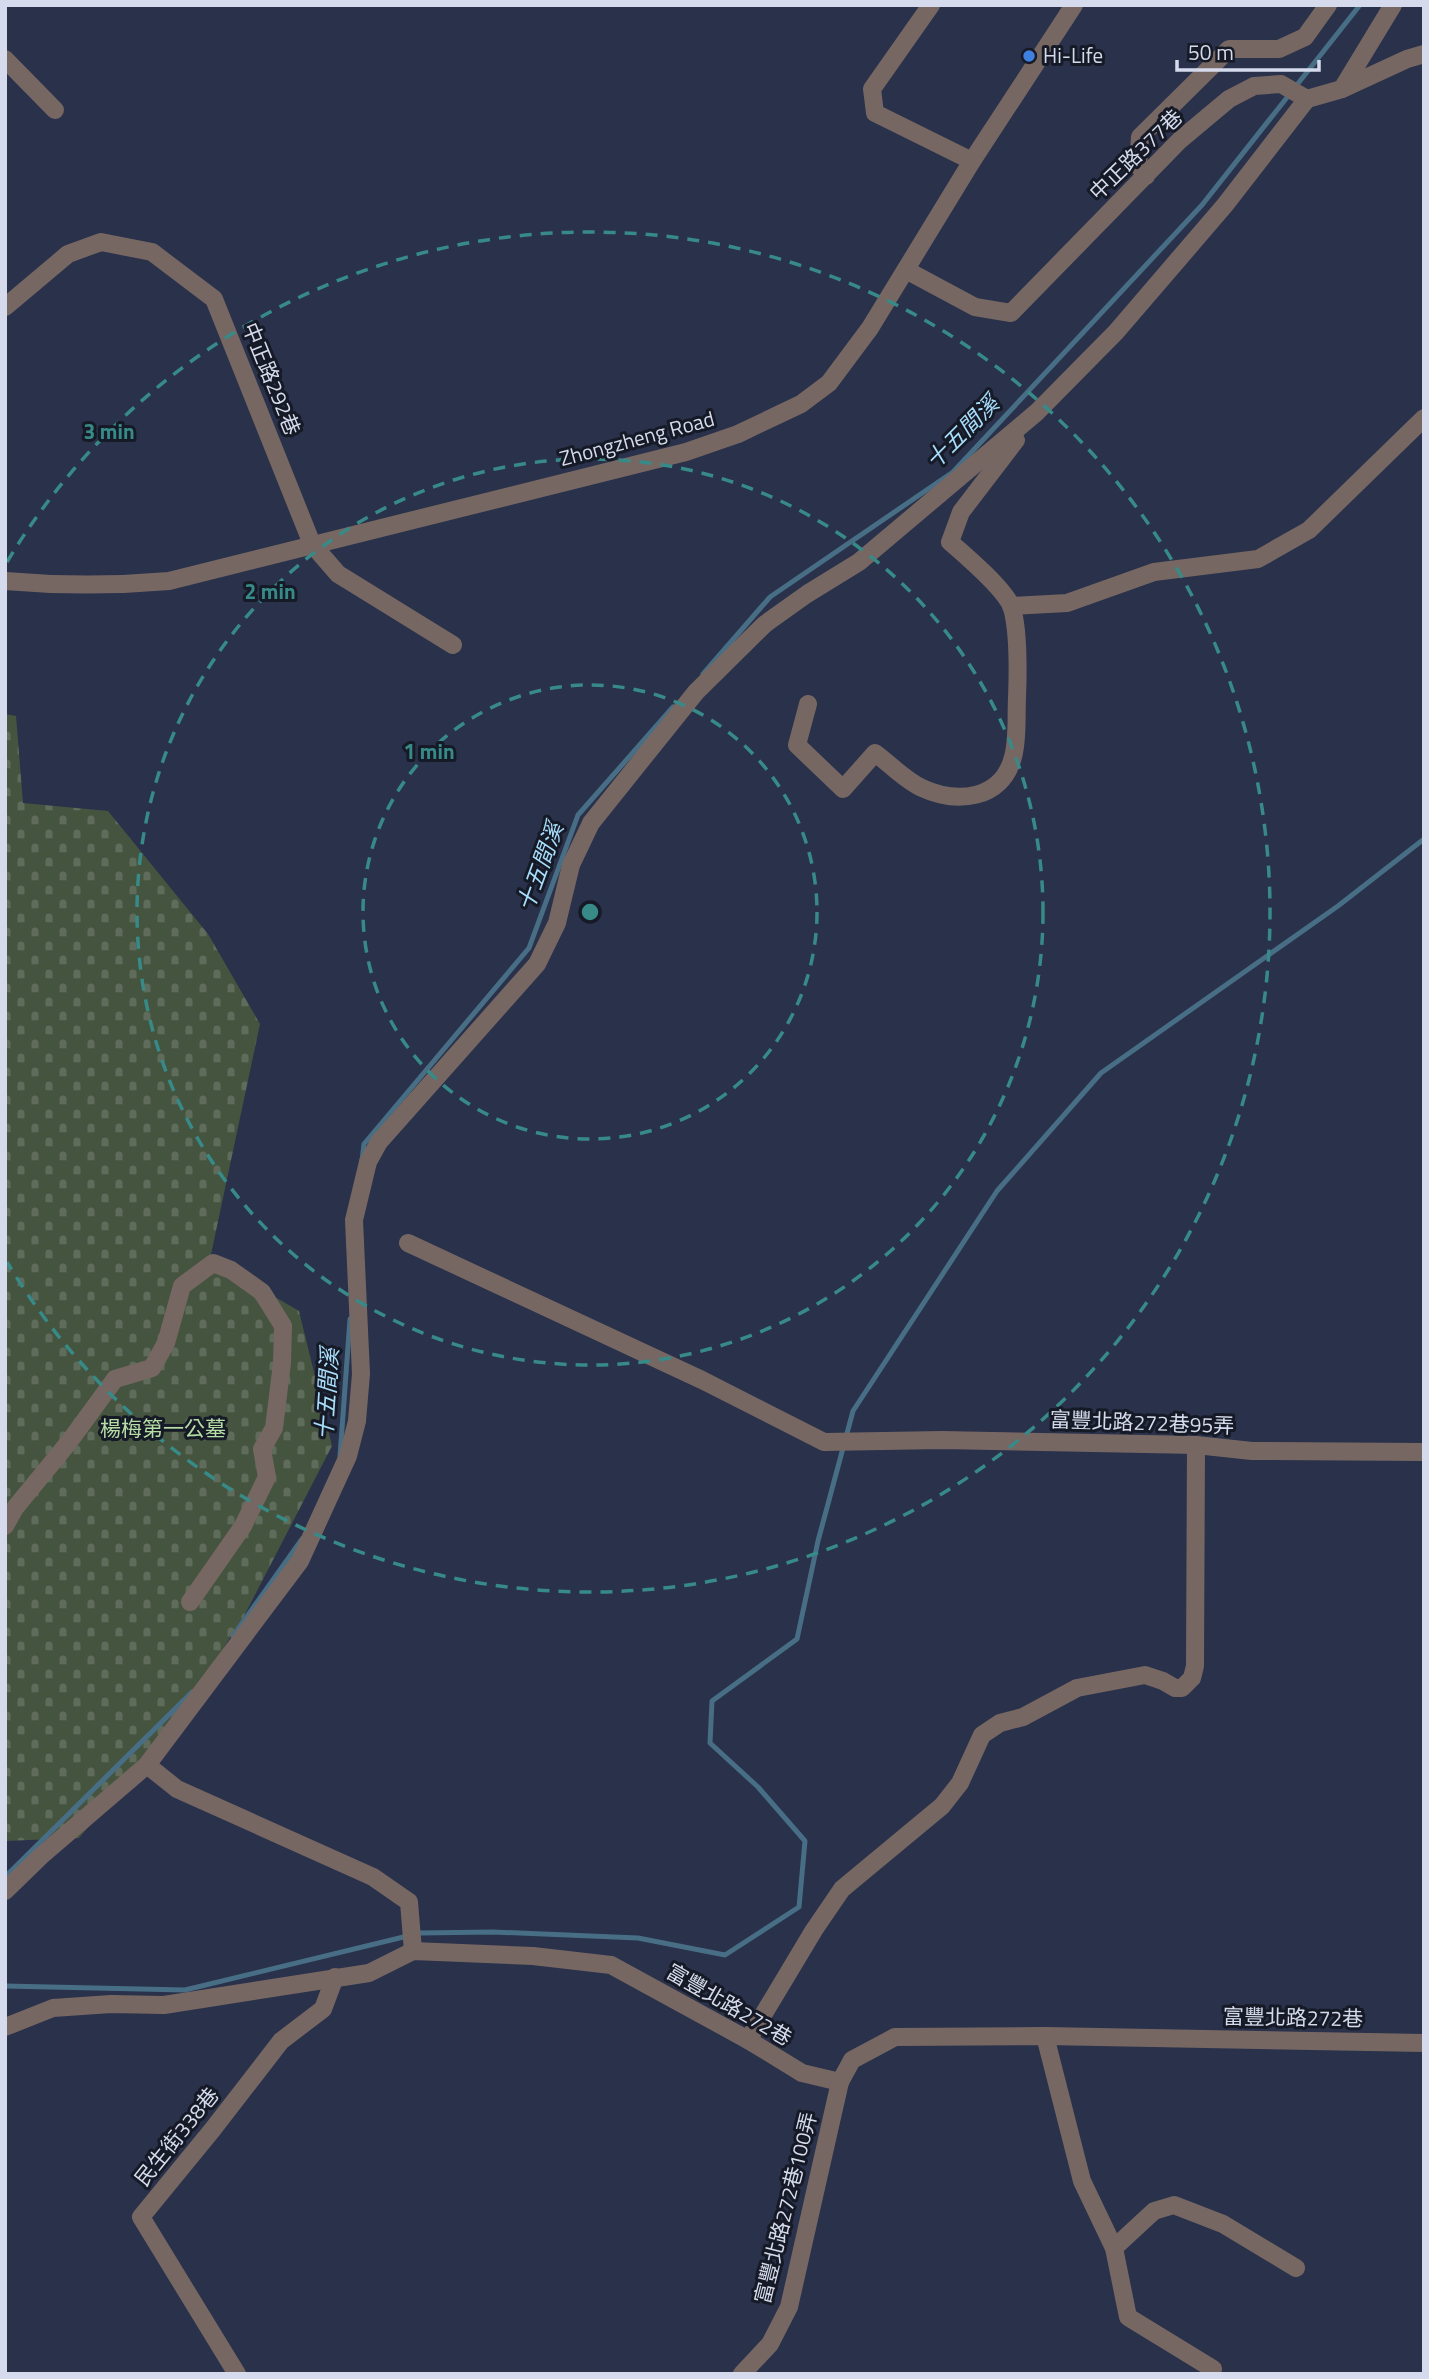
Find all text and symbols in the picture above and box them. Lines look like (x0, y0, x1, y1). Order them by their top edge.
scale bar (1177, 28, 1319, 72)
text: 50 m (1188, 36, 1234, 68)
place label: Hi-Life (1043, 39, 1103, 71)
marker: Hi-Life (1021, 48, 1037, 64)
street label: 中正路377巷 (1081, 101, 1189, 207)
street label: 中正路292巷 (235, 317, 309, 440)
water label: 十五間溪 (917, 385, 1009, 477)
street label: Zhongzheng Road (556, 402, 718, 474)
text: 3 min (83, 415, 135, 447)
text: 2 min (244, 575, 296, 607)
text: 1 min (403, 735, 455, 767)
water label: 十五間溪 (507, 815, 573, 916)
centre of rings (578, 900, 602, 924)
water label: 十五間溪 (306, 1344, 347, 1441)
street label: 富豐北路272巷95弄 (1049, 1403, 1235, 1441)
park label: 楊梅第一公墓 (100, 1412, 226, 1444)
street label: 富豐北路272巷 (661, 1955, 798, 2053)
street label: 富豐北路272巷 (1223, 2000, 1363, 2034)
street label: 民生街338巷 (126, 2080, 226, 2193)
street label: 富豐北路272巷100弄 (746, 2109, 824, 2307)

